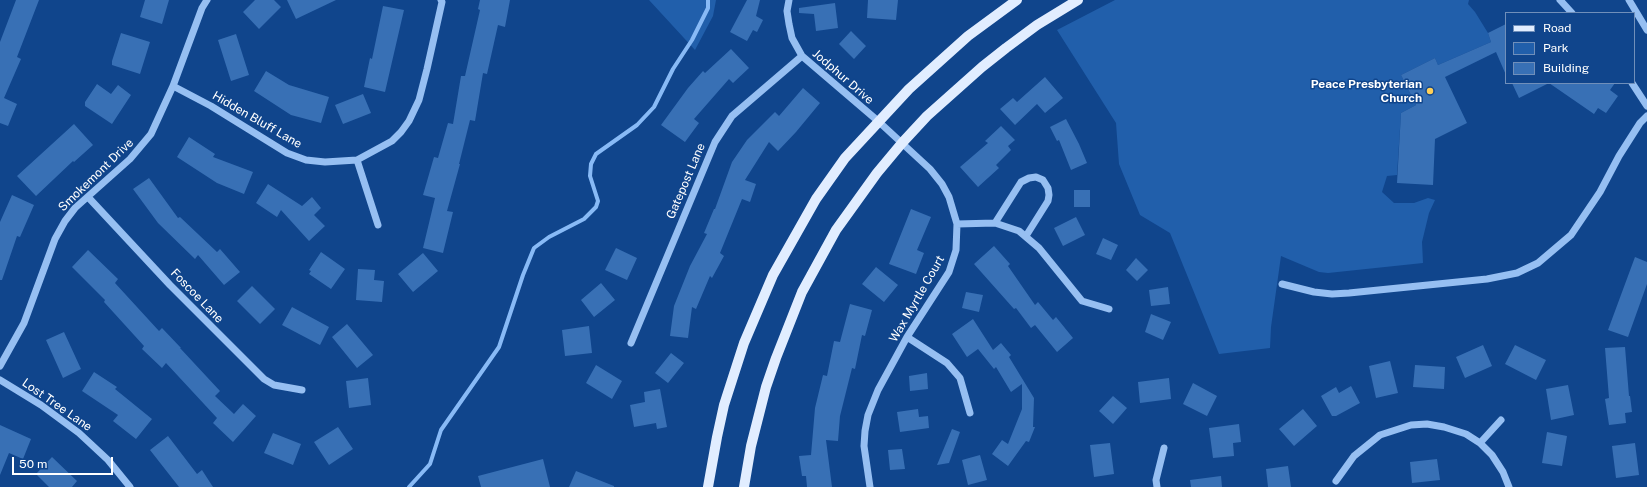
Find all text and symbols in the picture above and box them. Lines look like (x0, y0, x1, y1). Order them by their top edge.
legend (1505, 12, 1635, 84)
text: Road (1543, 21, 1571, 35)
text: Park (1543, 41, 1569, 55)
street label: Jodphur Drive (810, 47, 876, 107)
text: Building (1543, 61, 1589, 75)
place label: Peace Presbyterian Church (1311, 77, 1422, 105)
marker: Peace Presbyterian Church (1425, 86, 1435, 96)
street label: Hidden Bluff Lane (210, 89, 304, 151)
street label: Smokemont Drive (56, 136, 136, 214)
street label: Gatepost Lane (664, 141, 708, 221)
street label: Wax Myrtle Court (886, 253, 948, 345)
street label: Foscoe Lane (168, 266, 226, 326)
street label: Lost Tree Lane (19, 376, 95, 434)
scale bar (14, 449, 115, 475)
text: 50 m (19, 457, 47, 471)

